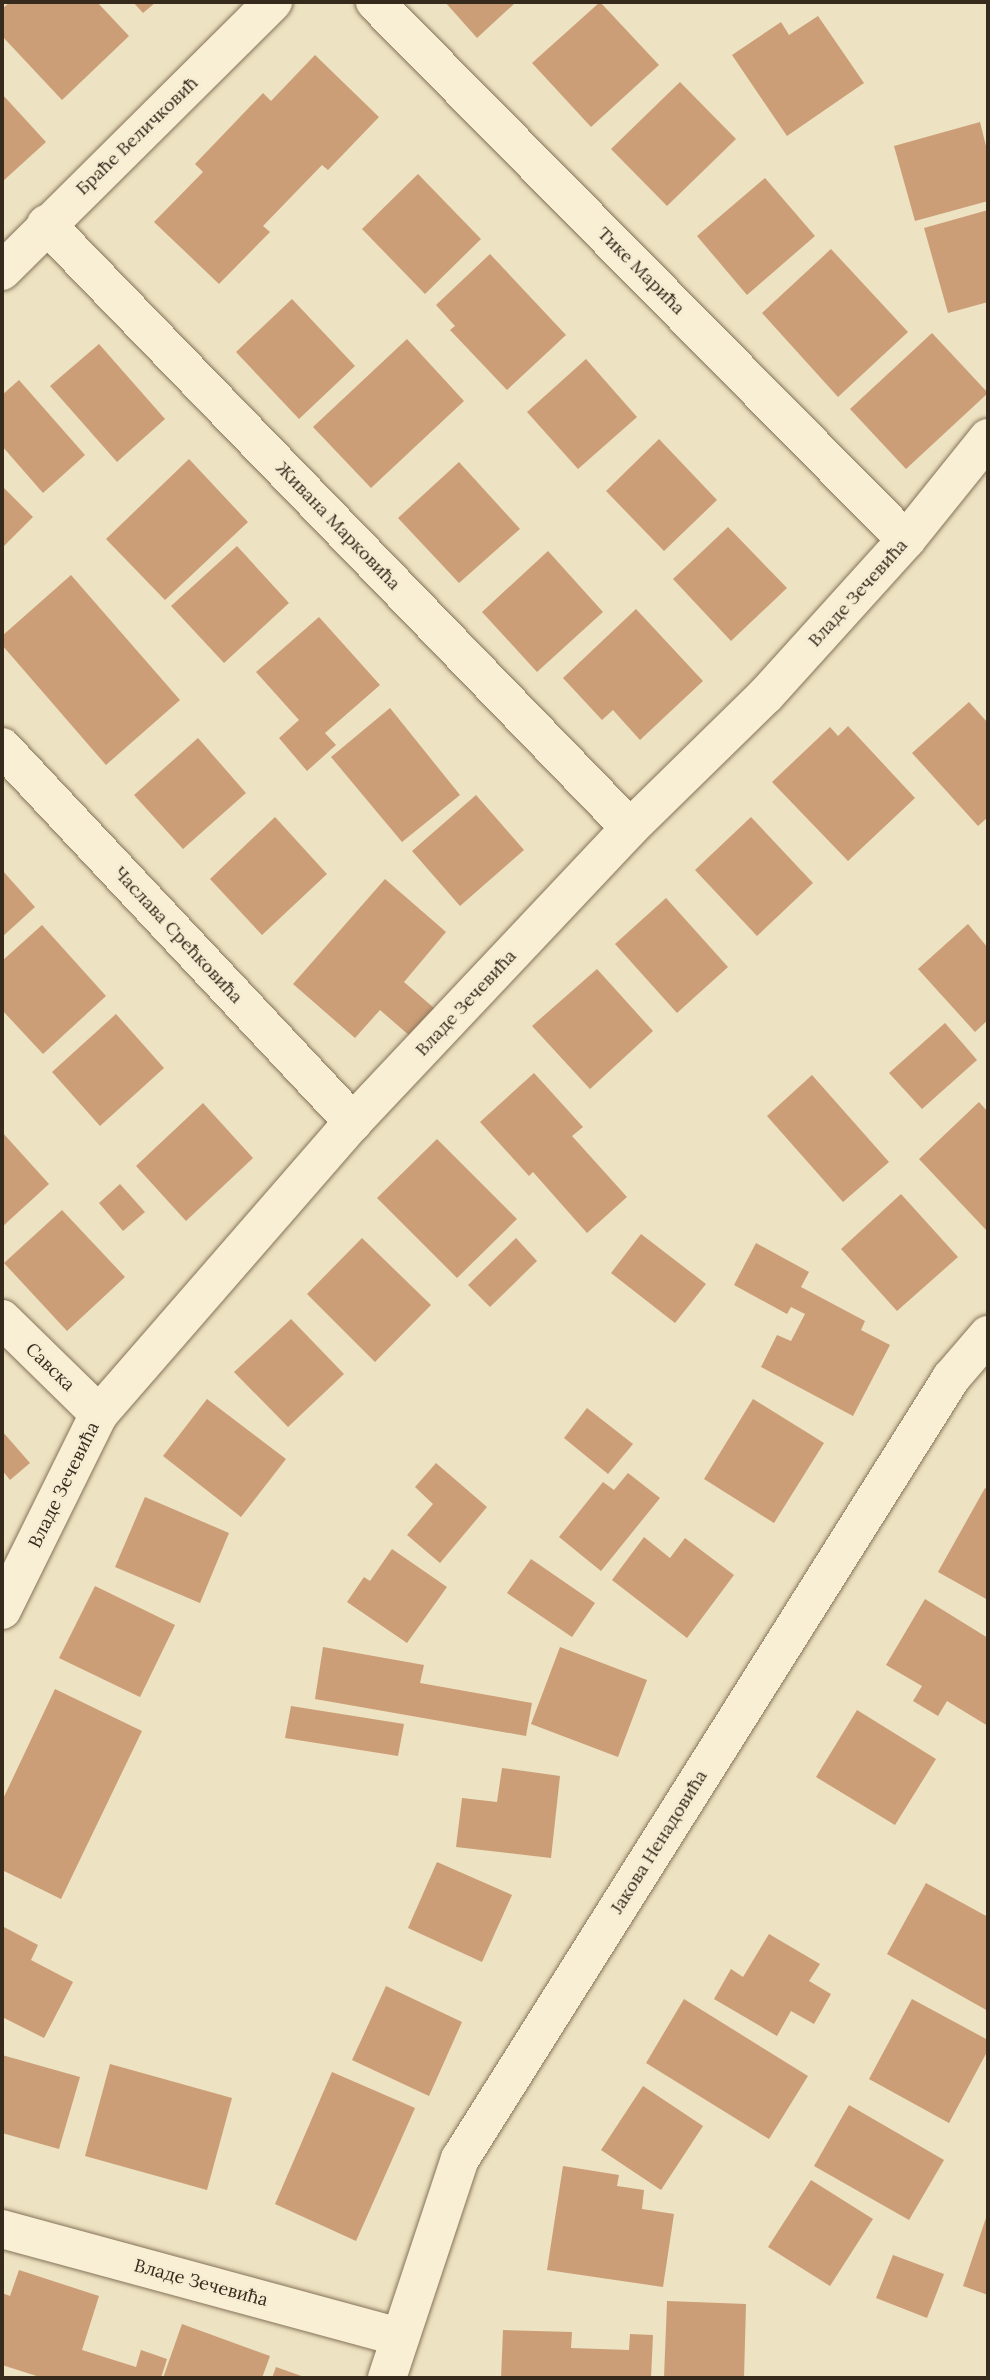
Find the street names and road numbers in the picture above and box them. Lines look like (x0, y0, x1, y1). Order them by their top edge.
street label: Браће Величковић (72, 72, 202, 200)
street label: Тике Марића (593, 223, 689, 319)
street label: Живана Марковића (271, 457, 405, 595)
street label: Владе Зечевића (804, 535, 912, 651)
street label: Часлава Срећковића (109, 862, 247, 1008)
street label: Владе Зечевића (411, 945, 521, 1061)
street label: Савска (21, 1338, 79, 1396)
street label: Владе Зечевића (24, 1418, 104, 1552)
street label: Јакова Ненадовића (606, 1766, 712, 1918)
street label: Владе Зечевића (132, 2255, 270, 2311)

